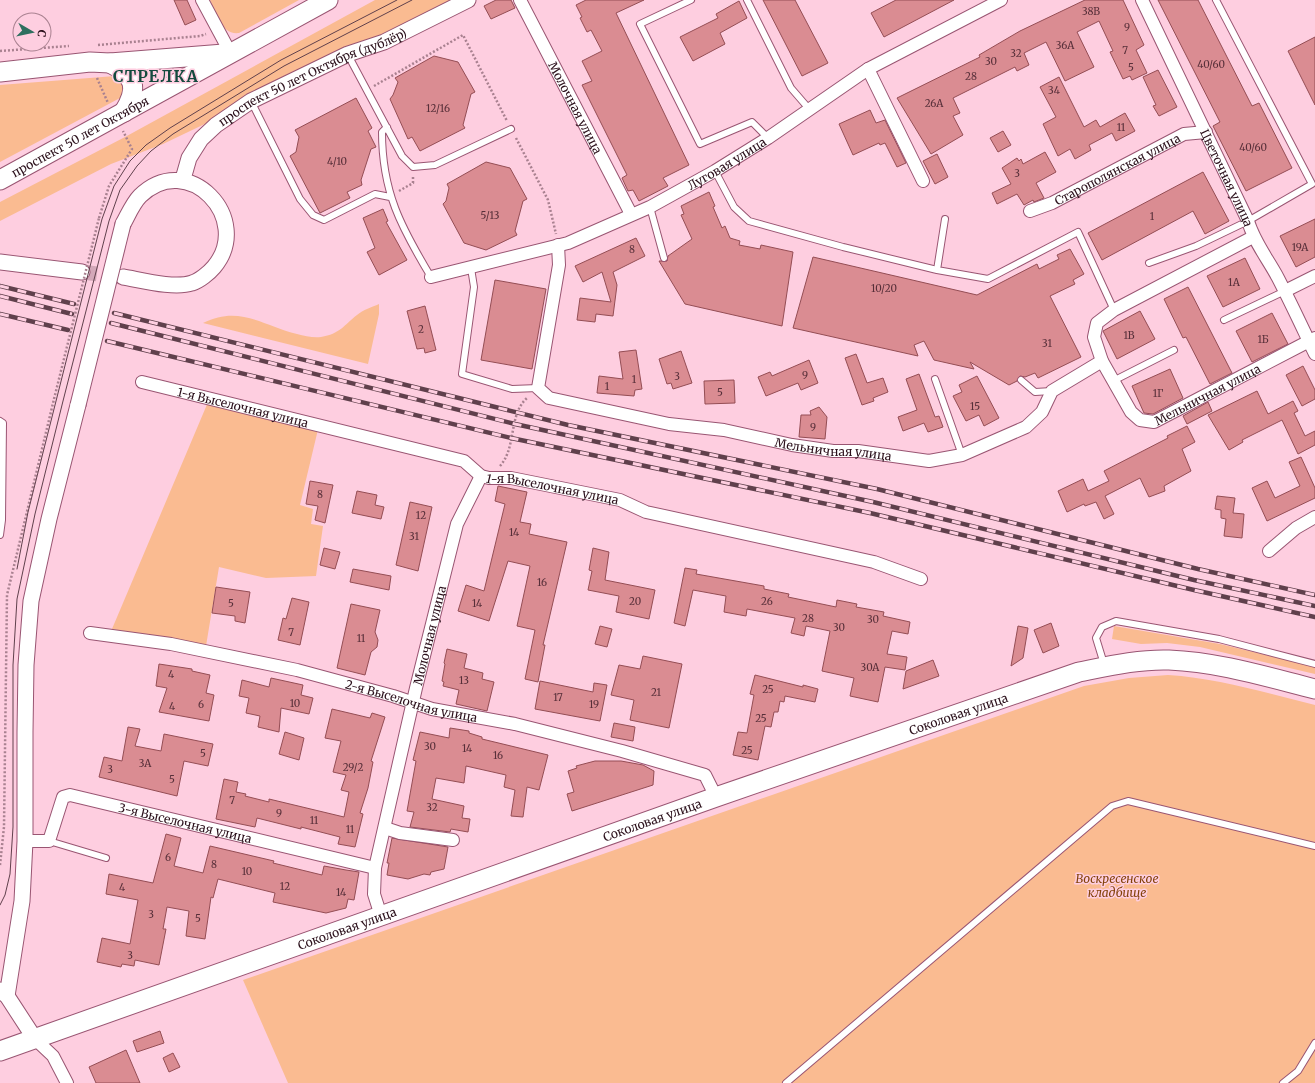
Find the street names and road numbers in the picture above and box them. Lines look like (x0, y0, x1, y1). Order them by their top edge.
street label: проспект 50 лет Октября (дублёр) (215, 25, 409, 129)
street label: Молочная улица (546, 59, 606, 157)
street label: проспект 50 лет Октября (9, 93, 151, 180)
street label: Цветочная улица (1197, 126, 1257, 229)
street label: Старополянская улица (1052, 130, 1183, 208)
street label: Луговая улица (685, 133, 769, 192)
street label: Мельничная улица (1152, 360, 1263, 428)
street label: 1-я Выселочная улица (176, 383, 311, 430)
street label: Мельничная улица (774, 434, 893, 463)
street label: 1-я Выселочная улица (485, 470, 621, 507)
street label: Молочная улица (410, 584, 449, 687)
street label: 2-я Выселочная улица (344, 676, 479, 725)
street label: Соколовая улица (907, 689, 1010, 738)
street label: Соколовая улица (601, 795, 704, 844)
street label: 3-я Выселочная улица (117, 799, 254, 846)
street label: Соколовая улица (296, 903, 399, 952)

